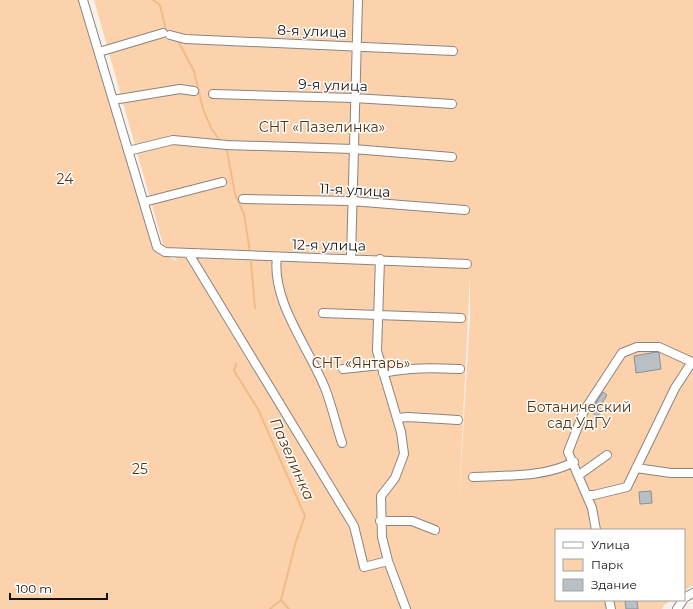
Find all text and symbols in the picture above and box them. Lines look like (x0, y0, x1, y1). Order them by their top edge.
street label: 8-я улица (277, 21, 347, 41)
street label: 9-я улица (298, 75, 368, 95)
park label: СНТ «Пазелинка» (259, 118, 385, 136)
park label: 24 (57, 170, 74, 188)
street label: 11-я улица (319, 179, 391, 201)
street label: 12-я улица (292, 235, 366, 255)
park label: СНТ «Янтарь» (312, 354, 410, 372)
park label: Ботанический сад УдГУ (527, 398, 631, 432)
water label: Пазелинка (266, 415, 319, 503)
park label: 25 (132, 460, 148, 478)
legend (555, 529, 685, 601)
text: Улица (591, 537, 630, 552)
text: Парк (591, 557, 623, 572)
scale bar (10, 575, 107, 601)
text: Здание (591, 577, 637, 592)
text: 100 m (16, 581, 52, 596)

